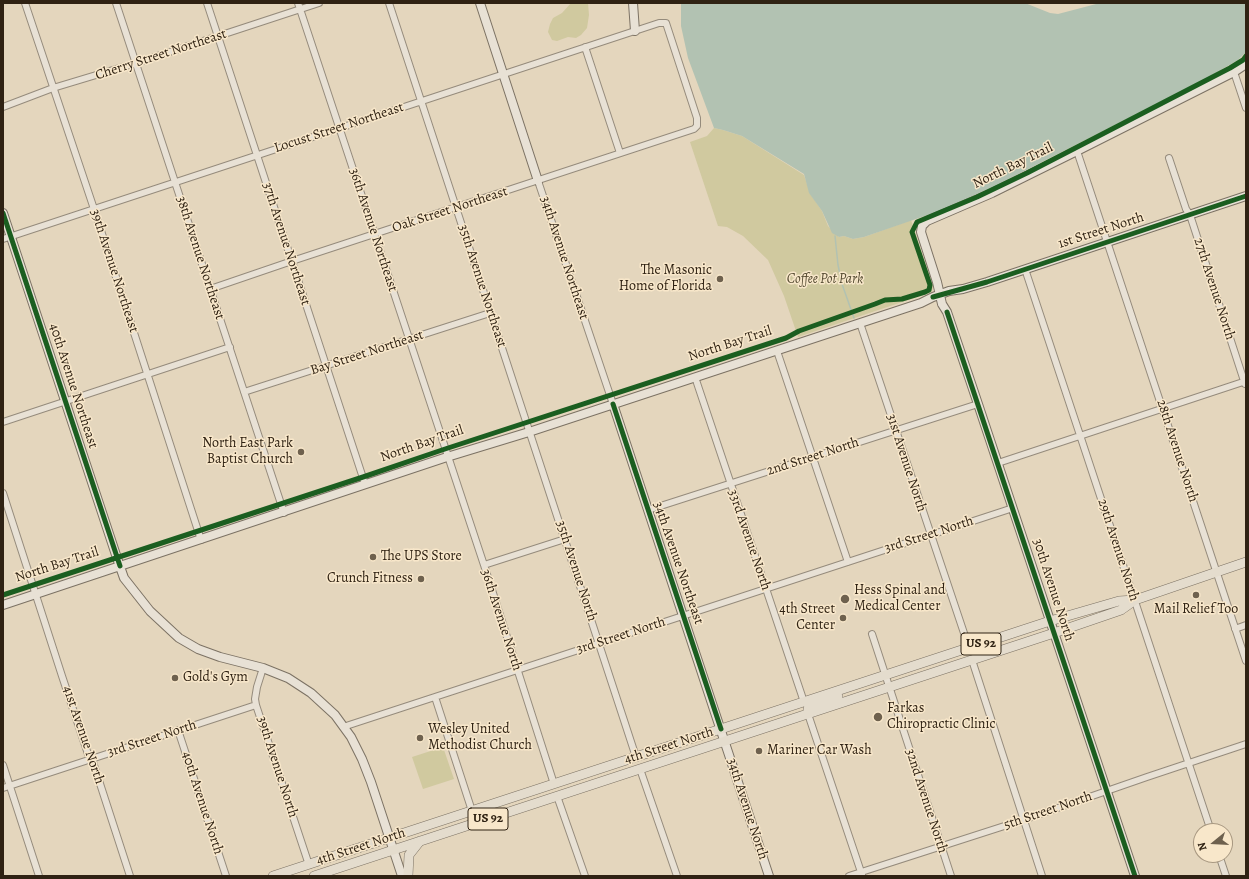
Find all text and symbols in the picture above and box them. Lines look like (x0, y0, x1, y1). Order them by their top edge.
street label: Cherry Street Northeast (93, 26, 229, 84)
street label: Locust Street Northeast (272, 99, 406, 157)
street label: North Bay Trail (970, 139, 1056, 193)
street label: 36th Avenue Northeast (345, 166, 401, 294)
street label: 37th Avenue Northeast (258, 180, 314, 308)
street label: Oak Street Northeast (390, 183, 510, 237)
street label: 38th Avenue Northeast (172, 194, 228, 322)
street label: 34th Avenue Northeast (536, 194, 592, 322)
street label: 39th Avenue Northeast (86, 207, 142, 335)
street label: 1st Street North (1056, 209, 1146, 253)
street label: 35th Avenue Northeast (454, 222, 510, 350)
street label: 27th Avenue North (1190, 236, 1238, 342)
place label: The Masonic Home of Florida (619, 263, 712, 296)
park label: Coffee Pot Park (787, 272, 863, 288)
marker: The Masonic Home of Florida (715, 274, 725, 284)
street label: 40th Avenue Northeast (45, 321, 101, 451)
street label: North Bay Trail (686, 323, 774, 365)
street label: Bay Street Northeast (308, 327, 426, 379)
street label: 28th Avenue North (1152, 398, 1202, 504)
street label: 31st Avenue North (882, 412, 930, 514)
street label: North Bay Trail (378, 422, 466, 466)
street label: 2nd Street North (765, 434, 861, 480)
place label: North East Park Baptist Church (202, 436, 293, 468)
marker: North East Park Baptist Church (296, 447, 306, 457)
street label: 33rd Avenue North (724, 487, 774, 593)
street label: 29th Avenue North (1094, 497, 1142, 603)
street label: 34th Avenue Northeast (649, 499, 707, 627)
street label: 3rd Street North (882, 513, 976, 557)
street label: 35th Avenue North (552, 518, 600, 624)
street label: 30th Avenue North (1029, 537, 1077, 643)
street label: North Bay Trail (13, 544, 101, 586)
place label: The UPS Store (381, 549, 462, 565)
marker: The UPS Store (368, 552, 378, 562)
street label: 36th Avenue North (477, 567, 525, 673)
place label: Crunch Fitness (327, 571, 413, 587)
marker: Crunch Fitness (416, 574, 426, 584)
place label: Hess Spinal and Medical Center (854, 583, 945, 616)
marker: Mail Relief Too (1191, 590, 1201, 600)
marker: Hess Spinal and Medical Center (839, 593, 851, 605)
place label: 4th Street Center (779, 602, 835, 634)
place label: Mail Relief Too (1154, 602, 1238, 618)
marker: 4th Street Center (838, 613, 848, 623)
street label: 3rd Street North (574, 614, 668, 658)
road number: US 92 (961, 633, 1001, 655)
place label: Gold's Gym (183, 670, 248, 686)
marker: Gold's Gym (170, 673, 180, 683)
street label: 41st Avenue North (58, 684, 108, 786)
place label: Farkas Chiropractic Clinic (887, 701, 995, 734)
marker: Farkas Chiropractic Clinic (872, 711, 884, 723)
street label: 39th Avenue North (253, 714, 301, 820)
street label: 3rd Street North (105, 717, 199, 761)
place label: Wesley United Methodist Church (428, 722, 532, 754)
street label: 4th Street North (622, 724, 716, 768)
marker: Wesley United Methodist Church (415, 733, 425, 743)
place label: Mariner Car Wash (767, 743, 872, 759)
marker: Mariner Car Wash (754, 746, 764, 756)
street label: 32nd Avenue North (901, 747, 951, 855)
street label: 40th Avenue North (177, 749, 227, 857)
street label: 34th Avenue North (723, 756, 771, 862)
street label: 5th Street North (1002, 788, 1094, 834)
road number: US 92 (468, 808, 508, 830)
north arrow (1193, 823, 1233, 863)
street label: 4th Street North (314, 825, 408, 869)
text: N (1194, 840, 1210, 853)

